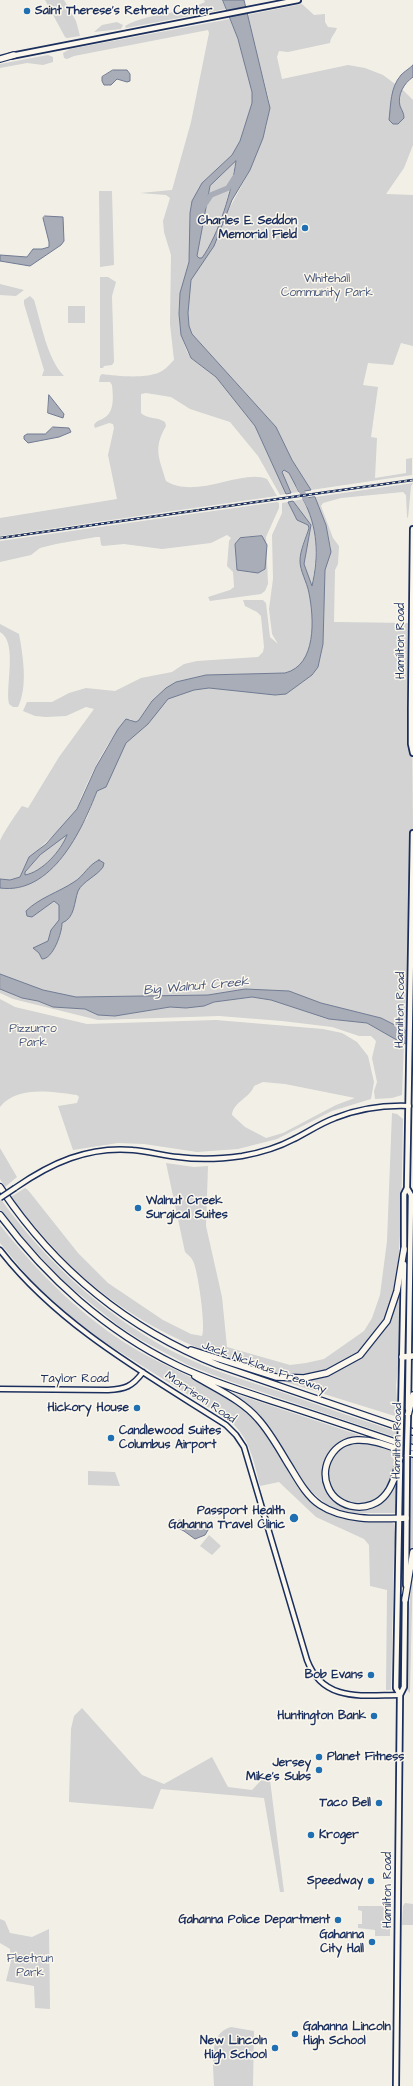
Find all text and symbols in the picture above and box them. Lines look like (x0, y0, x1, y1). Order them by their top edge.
place label: Saint Therese's Retreat Center (35, 4, 212, 18)
marker: Saint Therese's Retreat Center (22, 6, 32, 16)
place label: Charles E. Seddon Memorial Field (198, 214, 297, 242)
marker: Charles E. Seddon Memorial Field (300, 223, 310, 233)
park label: Whitehall Community Park (281, 272, 373, 300)
street label: Hamilton Road (394, 603, 408, 679)
street label: Hamilton Road (393, 972, 409, 1048)
water label: Big Walnut Creek (143, 975, 249, 999)
park label: Pizzurro Park (9, 1022, 57, 1050)
place label: Walnut Creek Surgical Suites (146, 1194, 228, 1222)
marker: Walnut Creek Surgical Suites (133, 1203, 143, 1213)
street label: Jack Nicklaus Freeway (200, 1339, 328, 1397)
street label: Morrison Road (162, 1369, 238, 1427)
street label: Taylor Road (41, 1372, 109, 1386)
place label: Hickory House (48, 1401, 129, 1415)
marker: Hickory House (132, 1403, 142, 1413)
street label: Hamilton Road (390, 1403, 406, 1479)
place label: Candlewood Suites Columbus Airport (119, 1424, 221, 1452)
marker: Candlewood Suites Columbus Airport (106, 1433, 116, 1443)
place label: Passport Health Gahanna Travel Clinic (168, 1504, 285, 1532)
marker: Passport Health Gahanna Travel Clinic (288, 1512, 300, 1524)
place label: Bob Evans (305, 1668, 363, 1682)
marker: Bob Evans (366, 1670, 376, 1680)
place label: Huntington Bank (277, 1709, 366, 1723)
marker: Huntington Bank (369, 1711, 379, 1721)
place label: Planet Fitness (327, 1750, 404, 1764)
marker: Planet Fitness (314, 1752, 324, 1762)
place label: Jersey Mike's Subs (246, 1756, 311, 1784)
marker: Jersey Mike's Subs (314, 1765, 324, 1775)
place label: Taco Bell (319, 1796, 371, 1810)
marker: Taco Bell (374, 1798, 384, 1808)
place label: Kroger (319, 1828, 359, 1842)
marker: Kroger (306, 1830, 316, 1840)
street label: Hamilton Road (381, 1852, 395, 1928)
place label: Speedway (307, 1874, 363, 1888)
marker: Speedway (366, 1876, 376, 1886)
place label: Gahanna Police Department (178, 1913, 330, 1927)
marker: Gahanna Police Department (333, 1915, 343, 1925)
place label: Gahanna City Hall (319, 1928, 364, 1956)
marker: Gahanna City Hall (367, 1937, 377, 1947)
park label: Fleetrun Park (7, 1952, 53, 1980)
place label: Gahanna Lincoln High School (303, 2020, 391, 2048)
marker: Gahanna Lincoln High School (290, 2029, 300, 2039)
place label: New Lincoln High School (200, 2034, 267, 2062)
marker: New Lincoln High School (270, 2043, 280, 2053)

